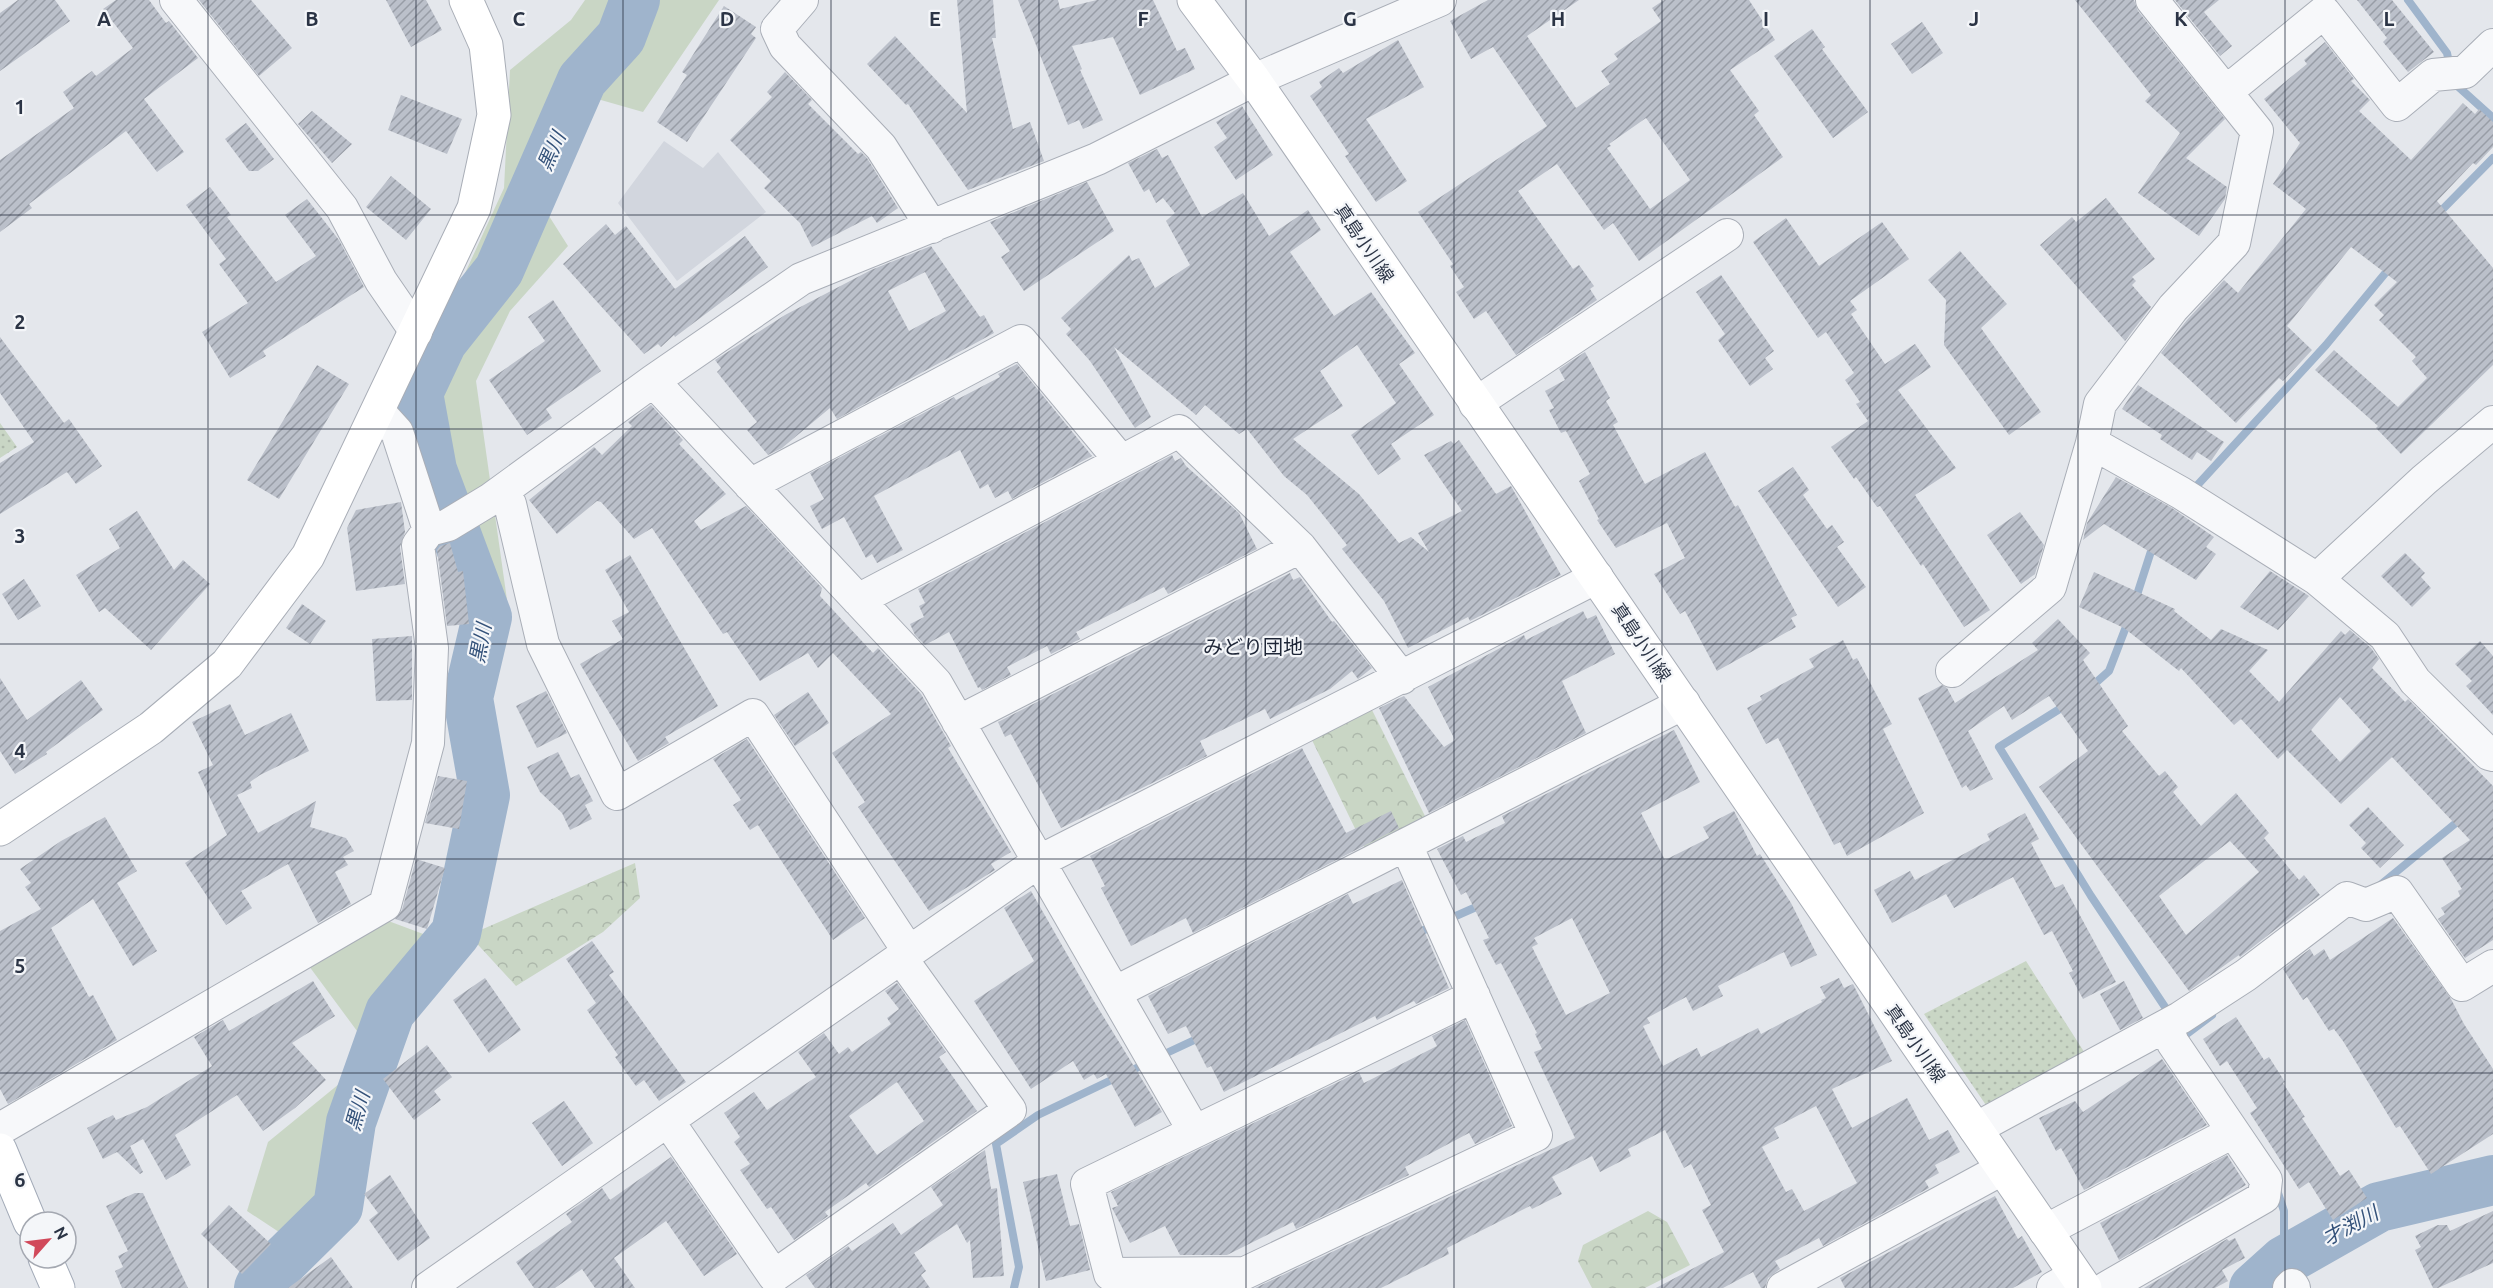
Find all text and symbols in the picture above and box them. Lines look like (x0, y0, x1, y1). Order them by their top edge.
text: A (97, 7, 111, 30)
text: B (305, 7, 319, 30)
text: C (513, 7, 526, 30)
text: D (720, 7, 734, 30)
text: E (929, 7, 941, 30)
text: F (1137, 7, 1149, 30)
text: G (1343, 7, 1357, 30)
text: H (1551, 7, 1565, 30)
text: I (1763, 7, 1769, 30)
text: J (1969, 7, 1979, 30)
text: K (2174, 7, 2188, 30)
text: L (2384, 7, 2395, 30)
text: 1 (14, 95, 26, 118)
water label: 黒川 (532, 126, 570, 174)
street label: 真島小川線 (1332, 200, 1398, 286)
text: 2 (14, 310, 26, 333)
text: 3 (14, 524, 26, 547)
street label: 真島小川線 (1609, 599, 1675, 685)
water label: 黒川 (465, 619, 495, 665)
district label: みどり団地 (1203, 635, 1303, 658)
text: 4 (14, 739, 26, 762)
text: 5 (14, 954, 26, 977)
street label: 真島小川線 (1882, 1000, 1950, 1086)
water label: 黒川 (340, 1087, 374, 1133)
text: 6 (14, 1168, 26, 1191)
water label: 才渕川 (2318, 1200, 2384, 1249)
north arrow (18, 1210, 78, 1270)
text: N (50, 1223, 72, 1242)

